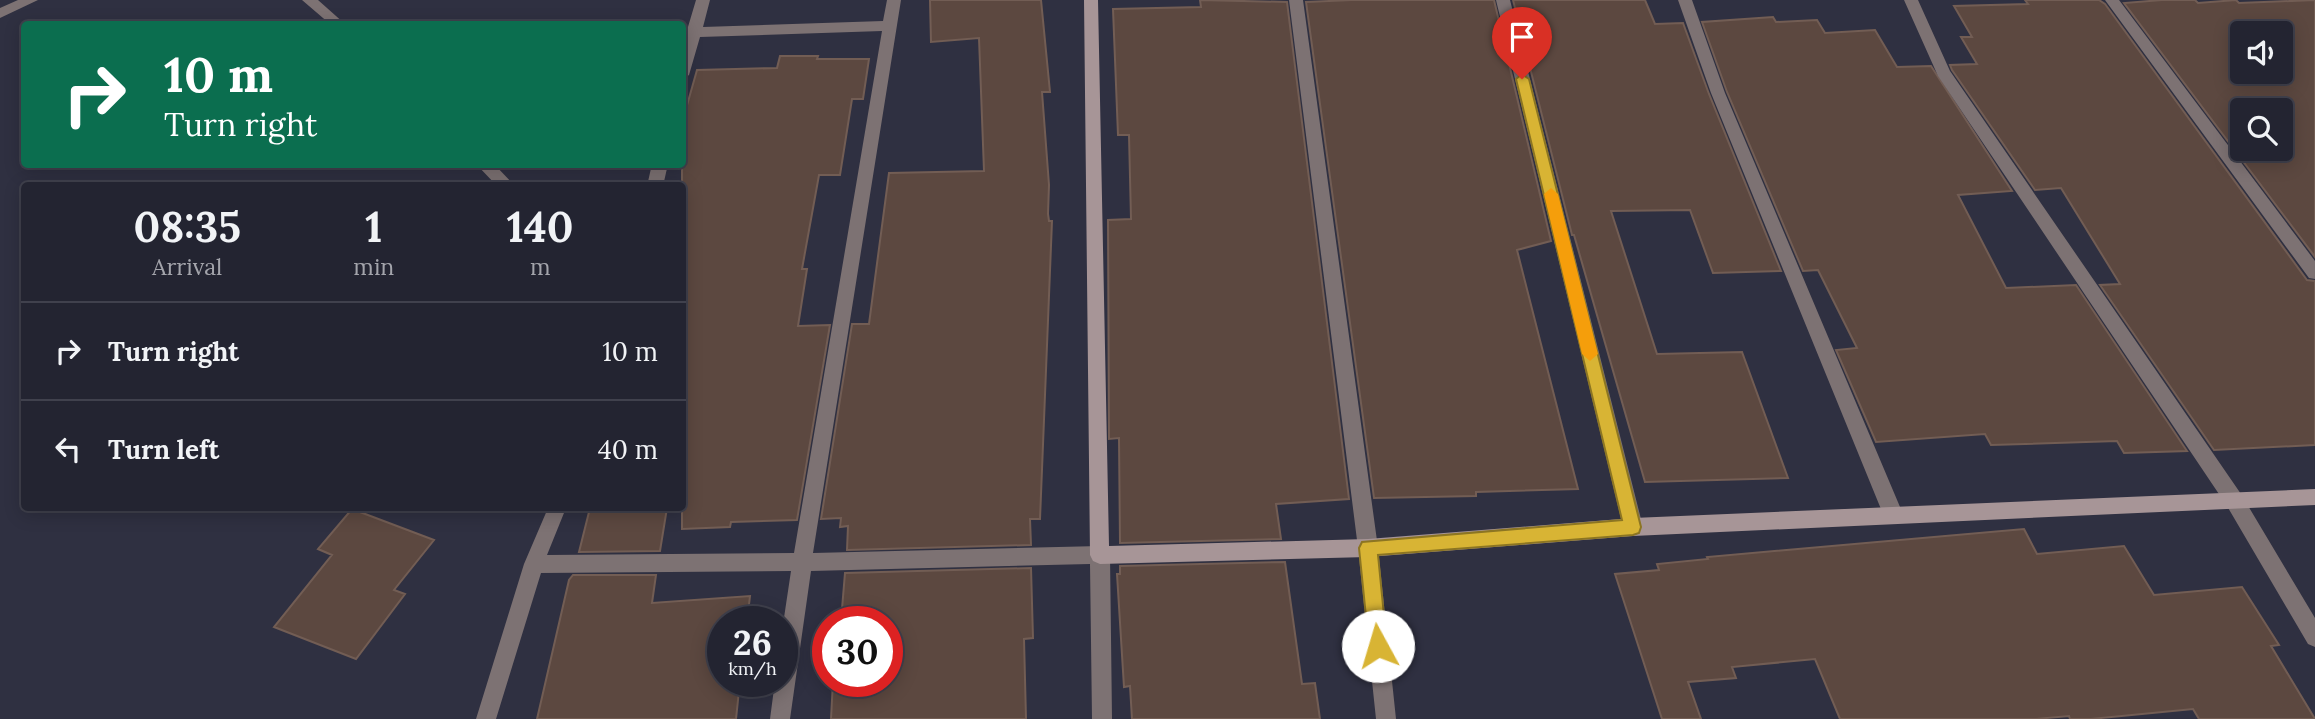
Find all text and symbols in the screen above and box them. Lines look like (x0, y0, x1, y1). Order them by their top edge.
pin (1492, 7, 1552, 79)
icon: arrive (1503, 18, 1541, 56)
map controls (2230, 21, 2293, 161)
button: sound (2230, 21, 2293, 84)
text: 10 m (164, 43, 273, 105)
icon: right (49, 49, 140, 140)
button: search (2230, 98, 2293, 161)
text: Turn right (164, 104, 317, 145)
text: 08:35 (133, 200, 241, 254)
text: 1 (365, 200, 382, 254)
text: 140 (507, 200, 574, 254)
text: Arrival (152, 252, 222, 281)
text: min (353, 252, 394, 281)
text: m (530, 252, 550, 281)
icon: right (49, 332, 87, 370)
text: Turn right (108, 335, 239, 368)
text: 10 m (602, 335, 658, 368)
icon: left (49, 430, 87, 468)
text: Turn left (108, 433, 219, 466)
text: 40 m (598, 433, 658, 466)
speed limit sign: 30 (812, 606, 903, 697)
position arrow (1341, 609, 1415, 683)
text: 26 (733, 620, 772, 665)
text: km/h (728, 657, 777, 680)

